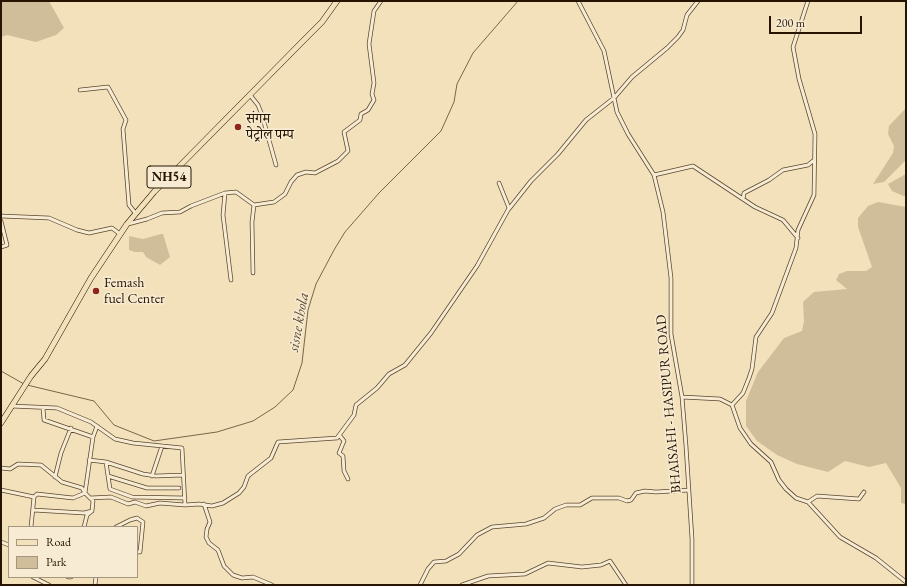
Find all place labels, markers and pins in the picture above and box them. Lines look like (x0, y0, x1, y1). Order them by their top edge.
place label: संगम पेट्रोल पम्प (246, 111, 294, 144)
marker: संगम पेट्रोल पम्प (233, 122, 243, 132)
place label: Femash fuel Center (104, 275, 165, 308)
marker: Femash fuel Center (91, 286, 101, 296)

